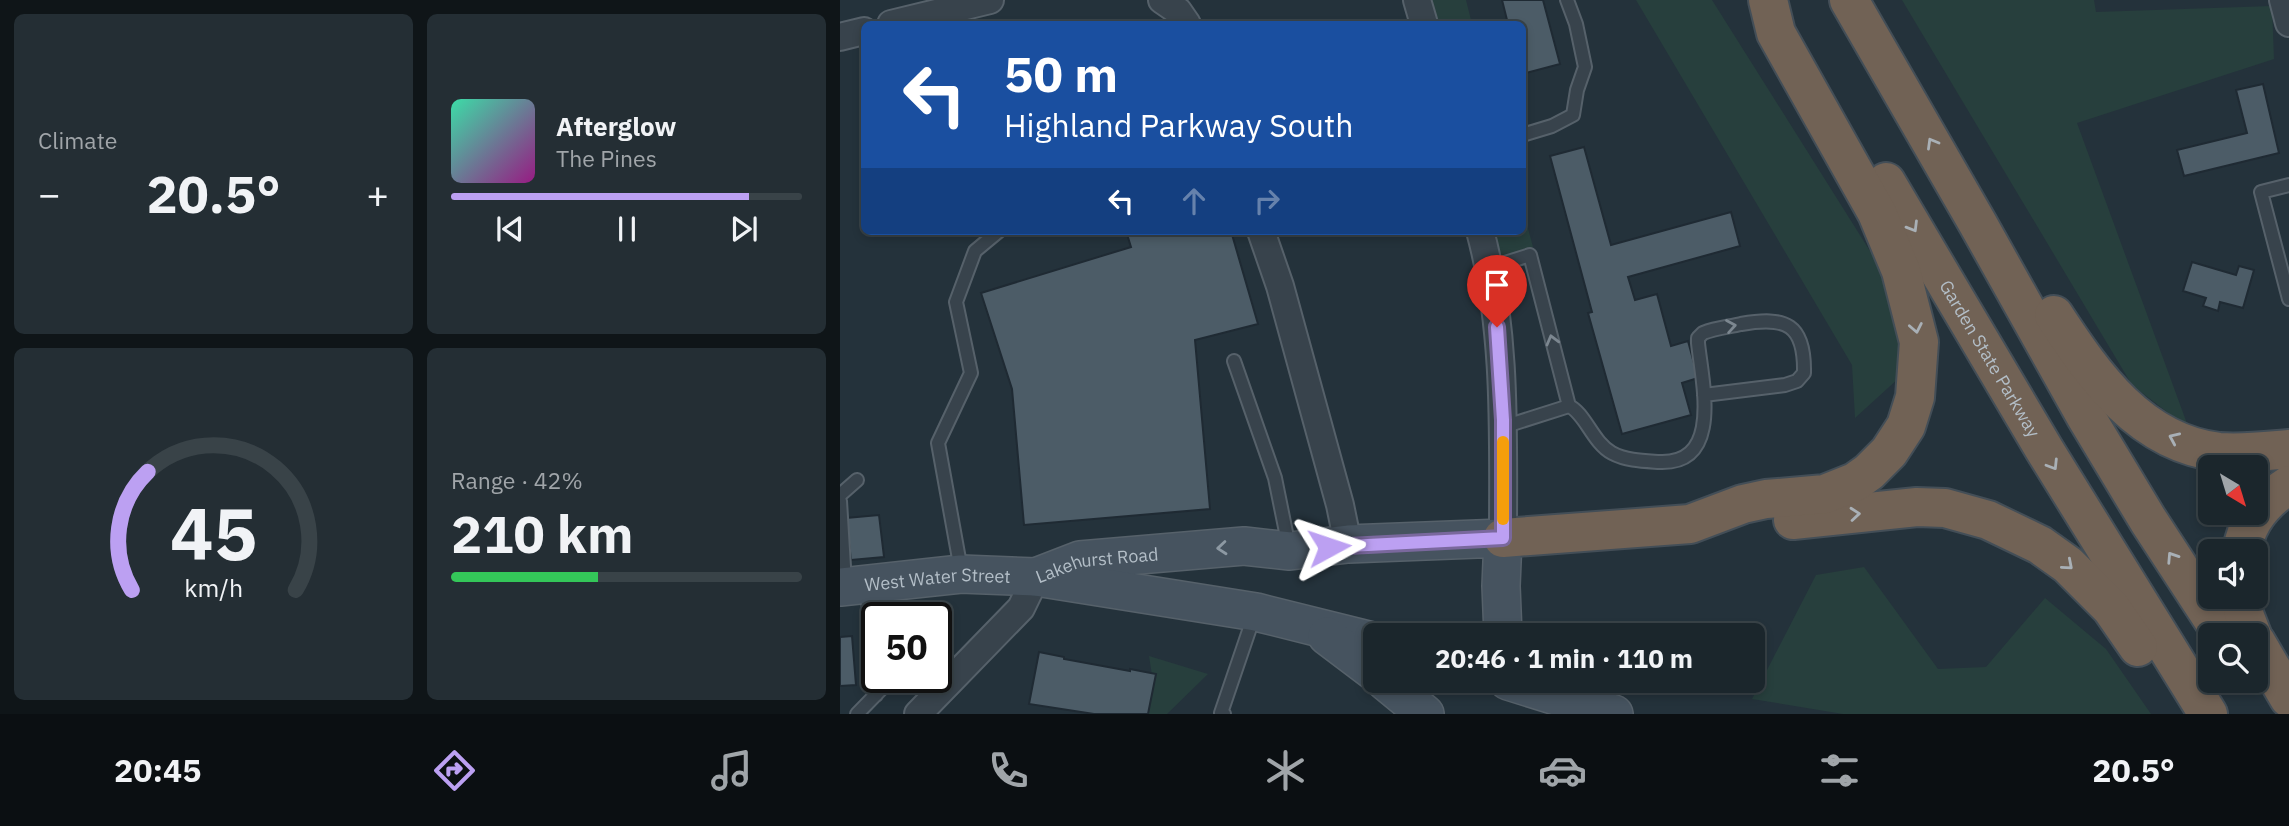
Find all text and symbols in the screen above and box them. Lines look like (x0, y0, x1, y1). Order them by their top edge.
text: 50 m (1004, 42, 1118, 105)
icon: left (889, 49, 980, 140)
text: Highland Parkway South (1004, 104, 1353, 146)
text: Afterglow (556, 109, 676, 143)
text: Climate (38, 125, 117, 155)
one-way arrow (1927, 138, 1940, 151)
text: The Pines (556, 143, 657, 173)
text: 20.5° (146, 160, 281, 227)
text: − (38, 169, 61, 218)
text: + (366, 169, 389, 218)
icon: left (1102, 182, 1140, 220)
icon: ahead (1175, 182, 1213, 220)
icon: right (1248, 182, 1286, 220)
icon: previous (491, 210, 529, 248)
icon: pause (608, 210, 646, 248)
icon: next (725, 210, 763, 248)
one-way arrow (1904, 219, 1917, 232)
pin (1467, 255, 1527, 327)
icon: arrive (1478, 266, 1516, 304)
street label: Garden State Parkway (1935, 276, 2046, 441)
one-way arrow (1725, 319, 1737, 334)
one-way arrow (1908, 322, 1923, 334)
one-way arrow (1546, 334, 1560, 346)
one-way arrow (2169, 432, 2181, 446)
north arrow (2198, 455, 2268, 525)
map controls (2198, 455, 2268, 693)
one-way arrow (2045, 457, 2058, 470)
text: Range · 42% (451, 465, 583, 495)
text: 45 (170, 485, 257, 580)
text: 210 km (451, 500, 633, 567)
one-way arrow (1850, 507, 1861, 522)
position arrow (1292, 510, 1366, 584)
button: sound (2198, 539, 2268, 609)
one-way arrow (1216, 540, 1227, 555)
street label: Lakehurst Road (1032, 542, 1159, 588)
one-way arrow (2168, 552, 2181, 565)
one-way arrow (2060, 557, 2073, 570)
street label: West Water Street (863, 563, 1011, 596)
text: km/h (184, 571, 243, 604)
speed limit sign: 50 (861, 602, 952, 693)
button: search (2198, 623, 2268, 693)
text: 20:46 · 1 min · 110 m (1435, 641, 1693, 675)
icon: directions (430, 746, 479, 795)
icon: music (707, 746, 756, 795)
icon: phone (984, 746, 1033, 795)
icon: climate (1261, 746, 1310, 795)
icon: car (1538, 746, 1587, 795)
icon: filters (1815, 746, 1864, 795)
text: 20:45 (114, 749, 201, 791)
text: 20.5° (2092, 749, 2175, 791)

